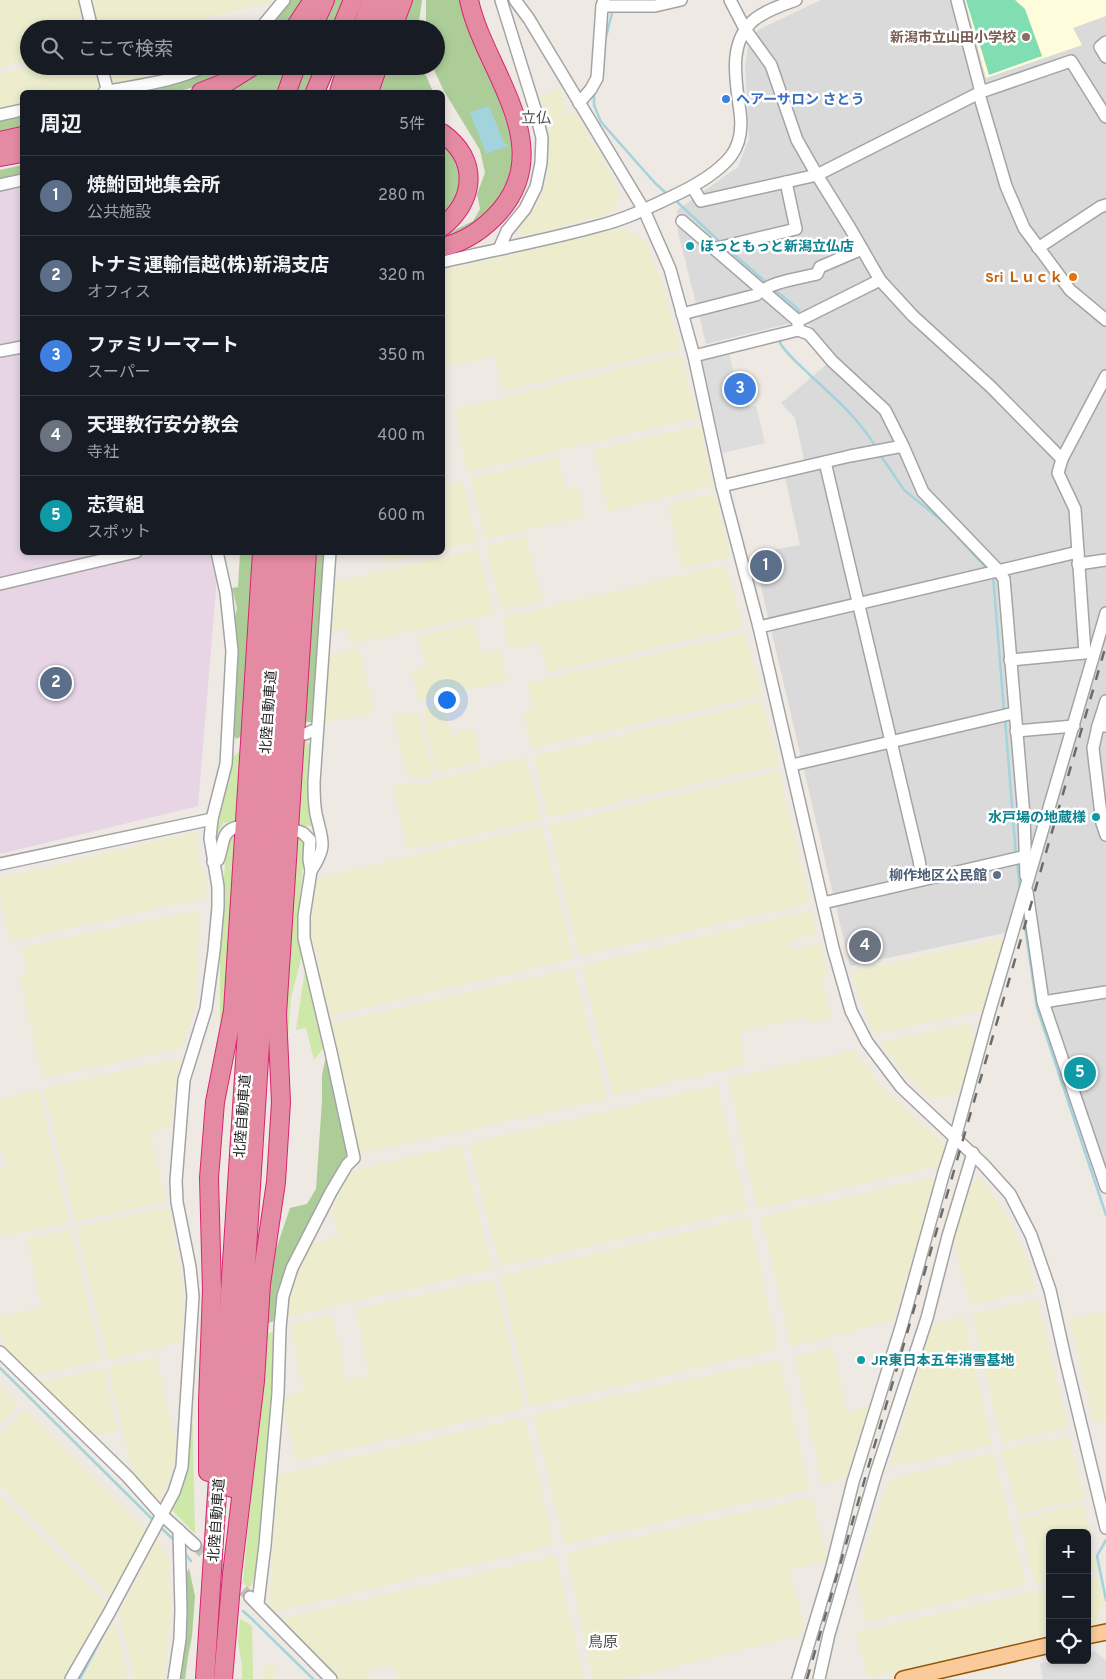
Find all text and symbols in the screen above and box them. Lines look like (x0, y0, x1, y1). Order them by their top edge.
search box (20, 20, 445, 75)
place label: 新潟市立山田小学校 (890, 30, 1016, 47)
marker: 新潟市立山田小学校 (1020, 31, 1032, 43)
icon: search (38, 34, 66, 62)
text: ここで検索 (78, 38, 173, 62)
place label: ヘアーサロン さとう (736, 92, 864, 109)
marker: ヘアーサロン さとう (720, 93, 732, 105)
district label: 立仏 (521, 110, 551, 129)
text: 周辺 (40, 112, 82, 139)
text: 5件 (399, 115, 425, 135)
text: 焼鮒団地集会所 (87, 174, 220, 198)
text: 1 (53, 186, 59, 206)
text: 280 m (378, 186, 425, 206)
text: 公共施設 (87, 203, 151, 223)
place label: ほっともっと新潟立仏店 (700, 238, 854, 256)
marker: ほっともっと新潟立仏店 (684, 240, 696, 252)
text: トナミ運輸信越(株)新潟支店 (87, 254, 329, 278)
text: 2 (51, 266, 61, 286)
text: 320 m (378, 266, 425, 286)
place label: Sri Ｌｕｃｋ (985, 270, 1063, 287)
marker: Sri Ｌｕｃｋ (1067, 271, 1079, 283)
text: オフィス (87, 283, 151, 303)
text: ファミリーマート (87, 334, 239, 358)
text: 3 (51, 346, 61, 366)
text: 350 m (378, 346, 425, 366)
text: スーパー (87, 363, 151, 383)
pin: 3 (724, 370, 756, 408)
text: 天理教行安分教会 (87, 414, 239, 438)
text: 4 (51, 426, 61, 446)
text: 400 m (377, 426, 425, 446)
text: 寺社 (87, 443, 119, 463)
text: 志賀組 (87, 494, 144, 518)
text: 5 (51, 506, 61, 526)
text: 600 m (378, 506, 425, 526)
text: スポット (87, 523, 151, 543)
pin: 1 (750, 547, 782, 585)
pin: 2 (40, 664, 72, 702)
street label: 北陸自動車道 (257, 670, 281, 755)
your location (434, 687, 460, 713)
place label: 水戸場の地蔵様 (988, 810, 1086, 827)
marker: 水戸場の地蔵様 (1090, 811, 1102, 823)
place label: 柳作地区公民館 (889, 868, 987, 885)
marker: 柳作地区公民館 (991, 869, 1003, 881)
pin: 4 (849, 927, 881, 965)
pin: 5 (1064, 1054, 1096, 1092)
street label: 北陸自動車道 (231, 1074, 255, 1159)
place label: JR東日本五年消雪基地 (871, 1352, 1014, 1370)
marker: JR東日本五年消雪基地 (855, 1354, 867, 1366)
street label: 北陸自動車道 (205, 1478, 229, 1563)
map controls (1046, 1529, 1091, 1664)
button: + (1046, 1529, 1091, 1574)
button: − (1046, 1574, 1091, 1619)
button: locate (1046, 1619, 1091, 1664)
district label: 鳥原 (588, 1634, 618, 1653)

